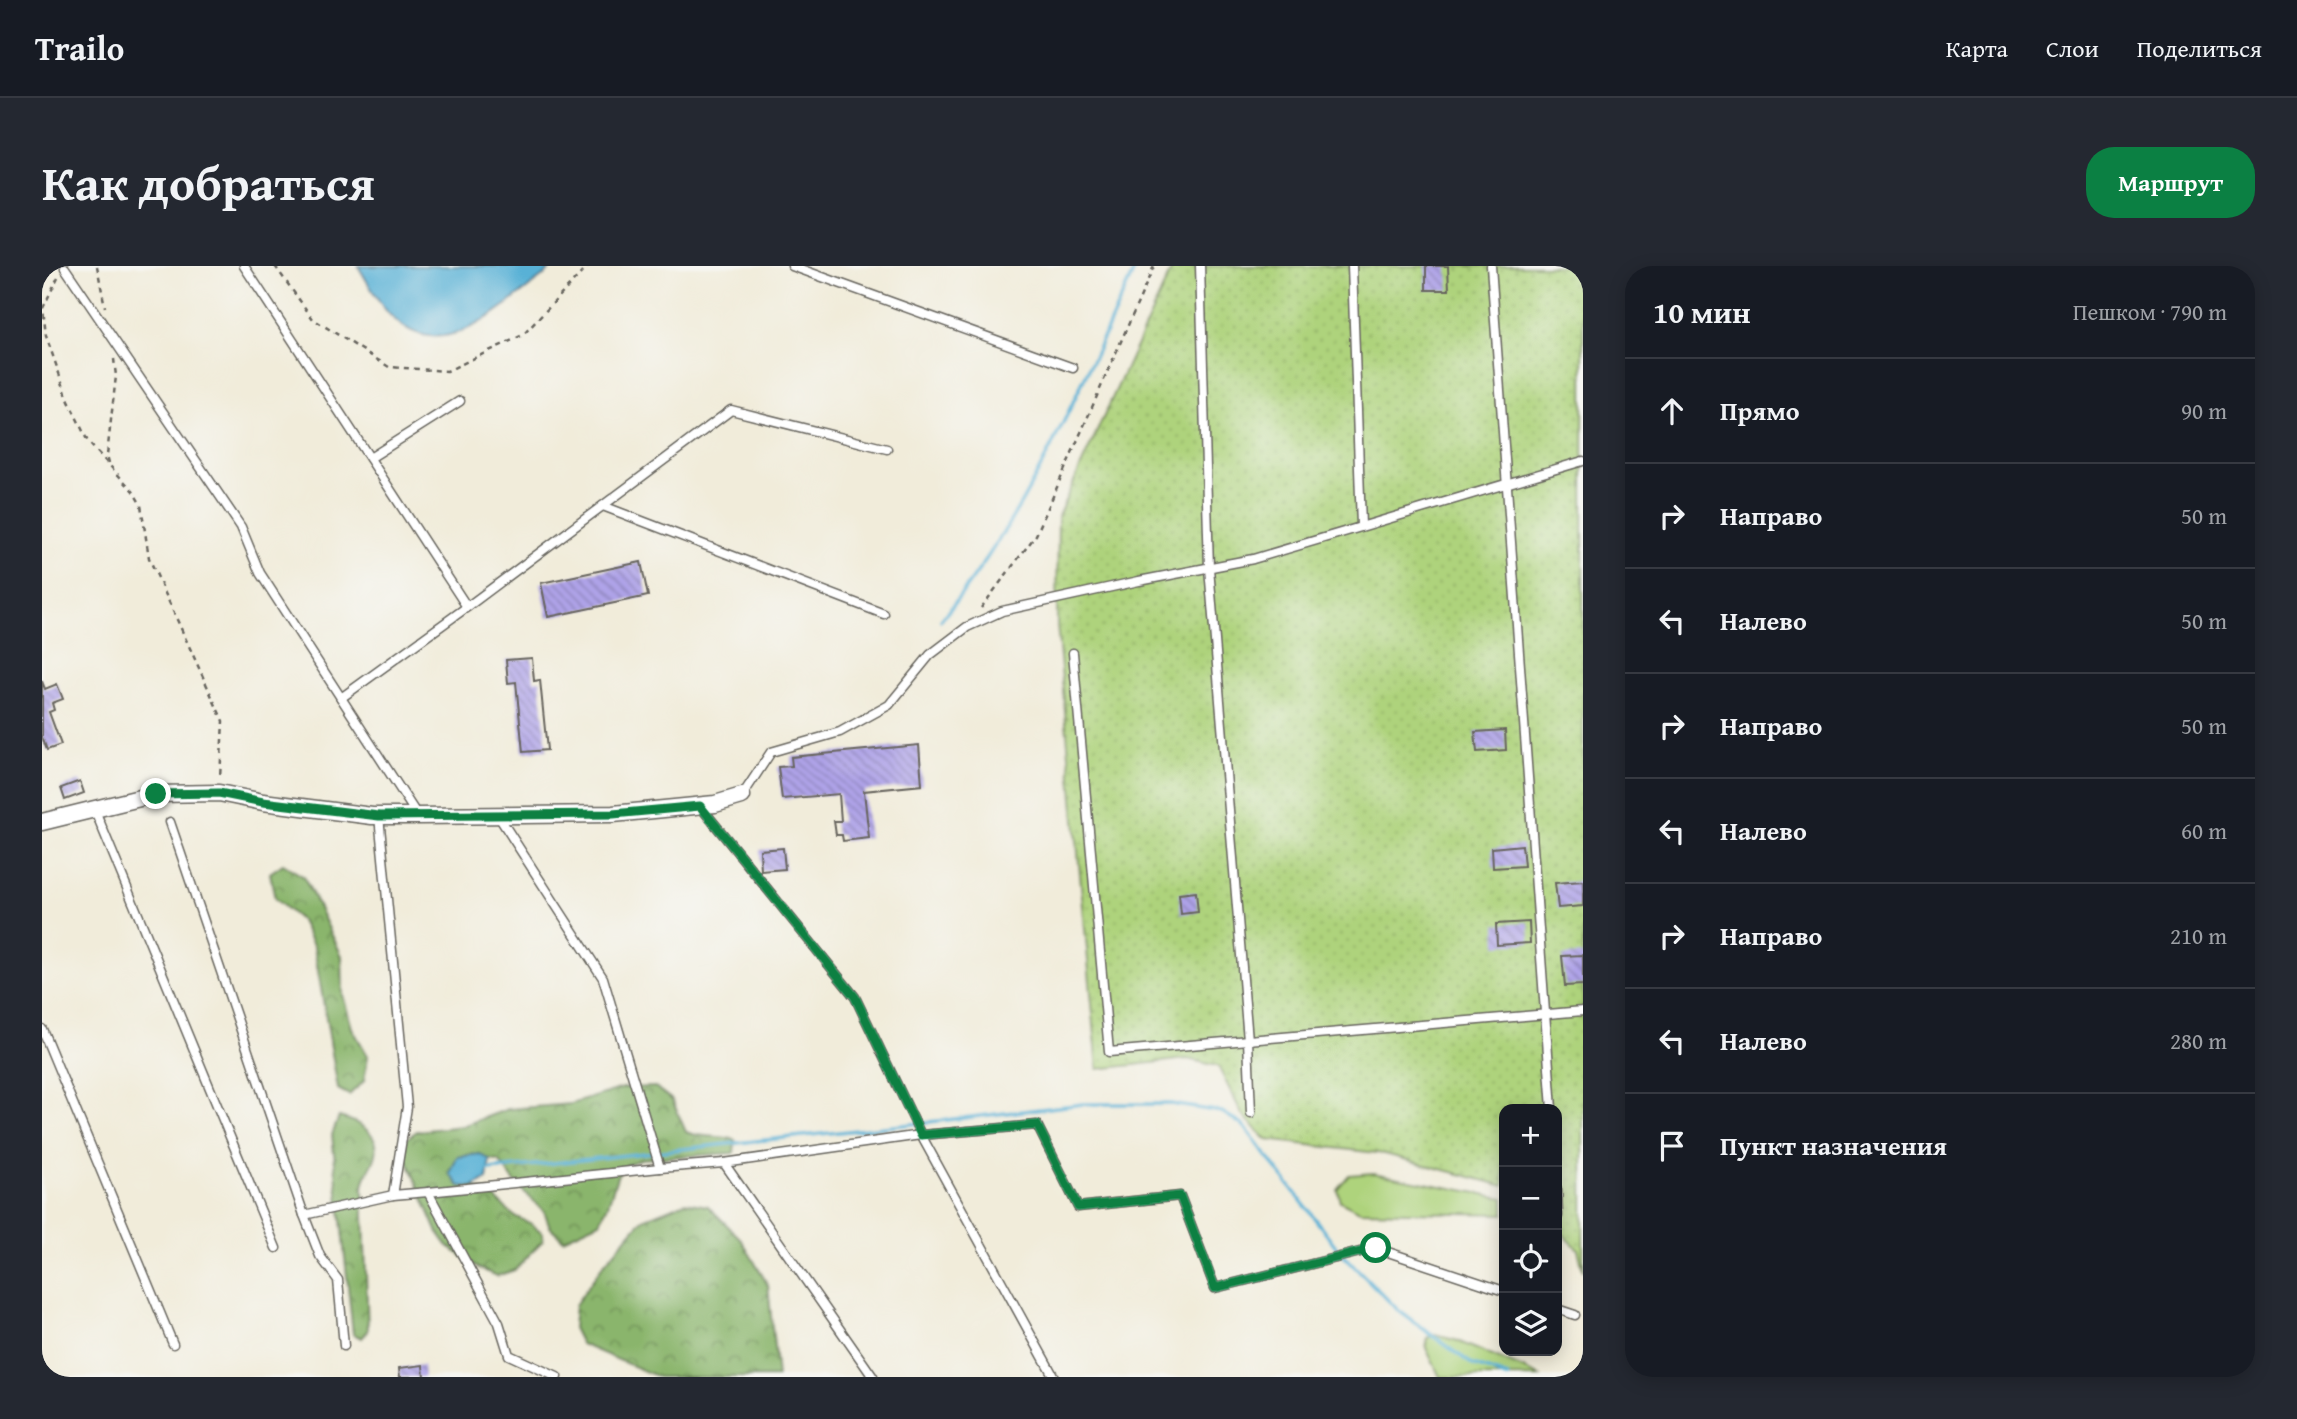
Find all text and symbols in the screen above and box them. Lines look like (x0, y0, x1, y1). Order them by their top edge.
text: Trailo (35, 24, 124, 72)
text: Карта (1946, 31, 2008, 66)
text: Слои (2046, 31, 2099, 66)
text: Поделиться (2137, 31, 2262, 66)
text: Как добраться (42, 146, 375, 218)
button: Маршрут (2086, 147, 2255, 218)
text: 10 мин (1653, 290, 1751, 334)
text: Пешком · 790 m (2073, 295, 2227, 328)
text: Прямо (1720, 391, 1800, 430)
icon: ahead (1653, 392, 1691, 430)
text: 90 m (2181, 394, 2227, 427)
text: Направо (1720, 496, 1822, 535)
icon: right (1653, 497, 1691, 535)
text: 50 m (2181, 499, 2227, 532)
text: Налево (1720, 601, 1807, 640)
icon: left (1653, 602, 1691, 640)
text: 50 m (2181, 604, 2227, 637)
text: Направо (1720, 706, 1822, 745)
icon: right (1653, 707, 1691, 745)
text: 50 m (2181, 709, 2227, 742)
route end (140, 778, 171, 809)
text: Налево (1720, 811, 1807, 850)
icon: left (1653, 812, 1691, 850)
text: 60 m (2181, 814, 2227, 847)
text: Направо (1720, 916, 1822, 955)
icon: right (1653, 917, 1691, 955)
text: 210 m (2170, 919, 2227, 952)
text: Налево (1720, 1021, 1807, 1060)
icon: left (1653, 1022, 1691, 1060)
text: 280 m (2170, 1024, 2227, 1057)
map controls (1499, 1104, 1562, 1356)
button: + (1499, 1104, 1562, 1167)
text: Пункт назначения (1720, 1126, 1947, 1165)
icon: arrive (1653, 1127, 1691, 1165)
button: − (1499, 1167, 1562, 1230)
button: locate (1499, 1230, 1562, 1293)
route start (1360, 1232, 1391, 1263)
button: layers (1499, 1293, 1562, 1356)

